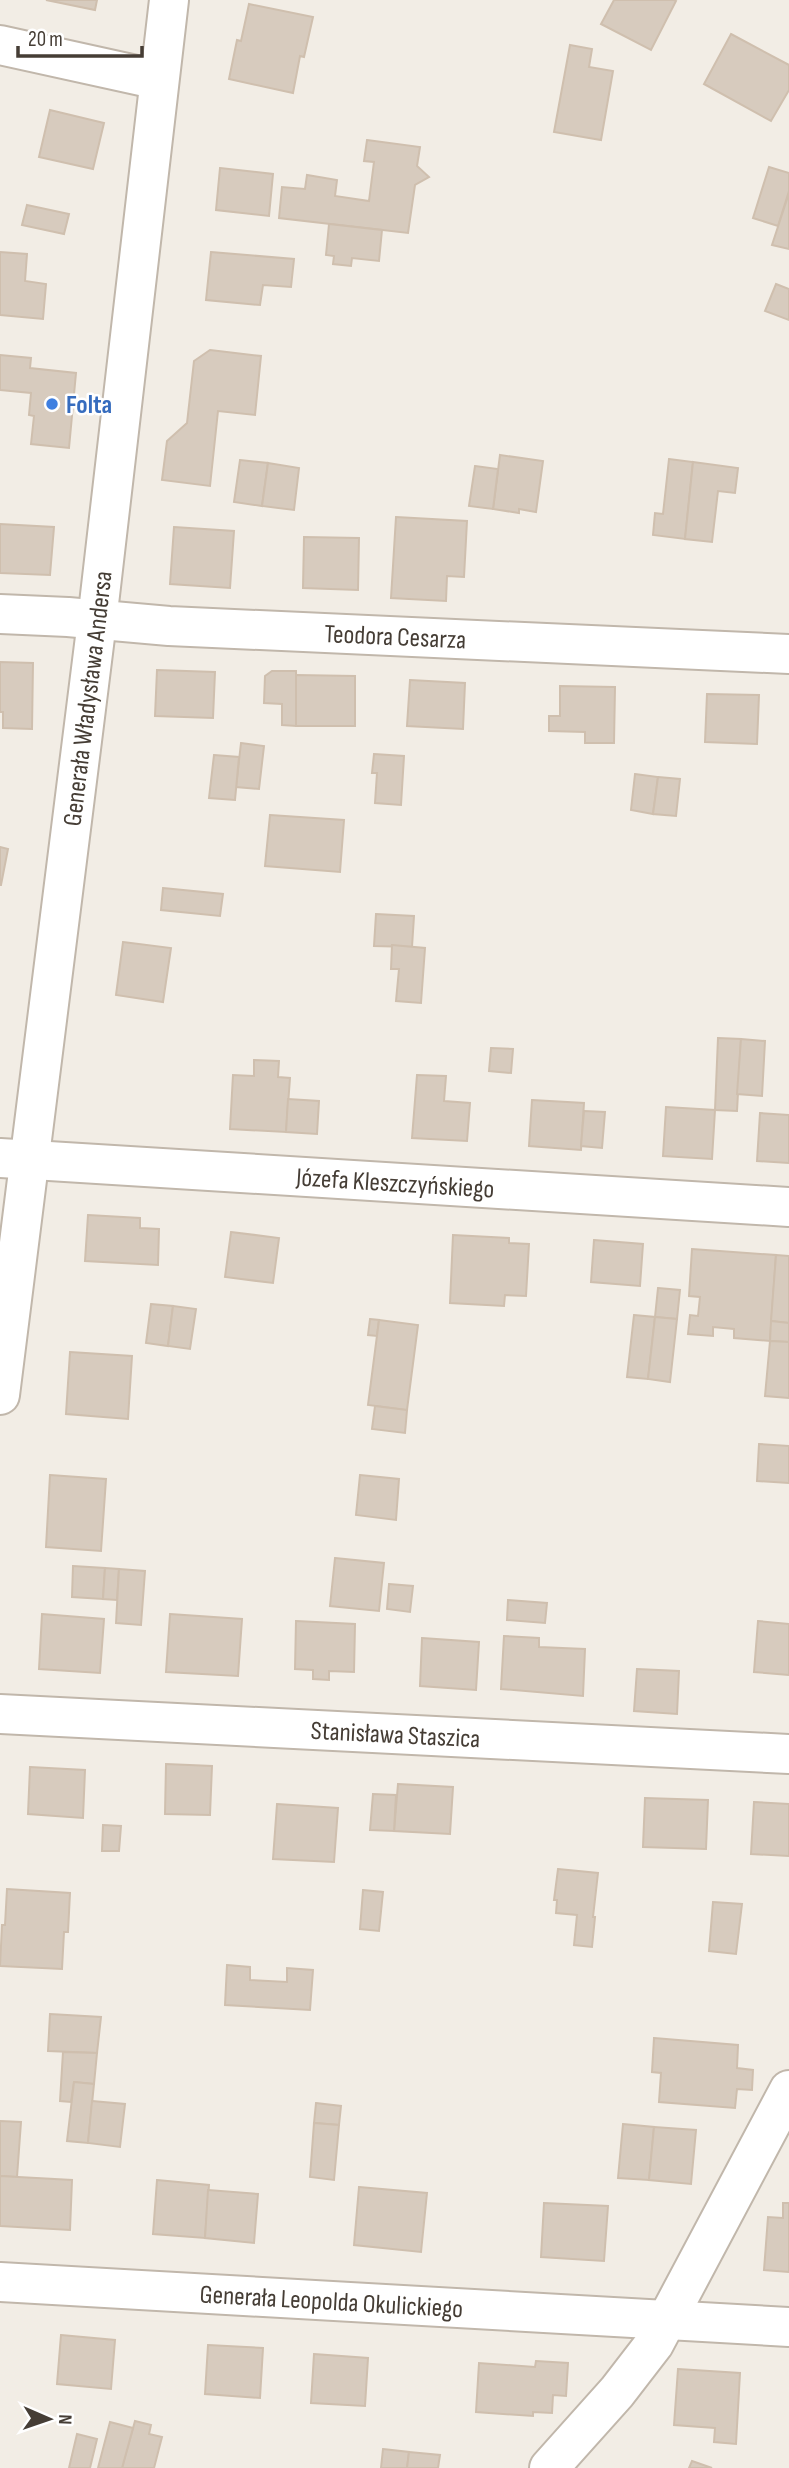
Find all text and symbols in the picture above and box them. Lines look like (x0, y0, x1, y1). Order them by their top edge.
scale bar (18, 14, 142, 58)
text: 20 m (28, 27, 63, 52)
place label: Folta (66, 390, 112, 421)
marker: Folta (44, 396, 60, 412)
street label: Generała Władysława Andersa (57, 569, 120, 828)
street label: Teodora Cesarza (324, 619, 467, 656)
street label: Józefa Kleszczyńskiego (294, 1162, 495, 1206)
street label: Stanisława Staszica (310, 1716, 481, 1755)
street label: Generała Leopolda Okulickiego (199, 2279, 464, 2325)
north arrow (14, 2384, 84, 2454)
text: N (53, 2414, 76, 2425)

